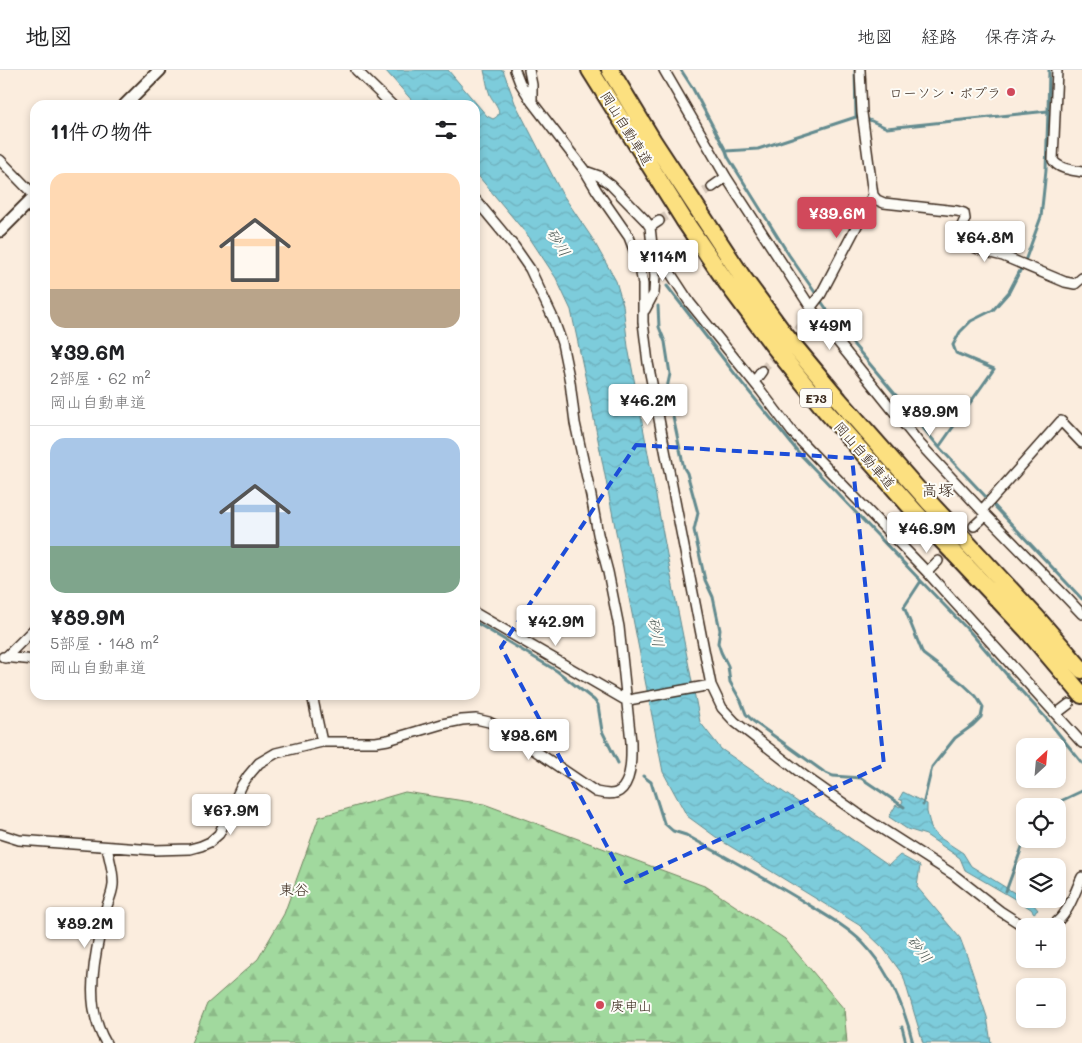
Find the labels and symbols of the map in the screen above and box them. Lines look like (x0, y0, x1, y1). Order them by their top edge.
place label: ローソン・ポプラ (889, 83, 1001, 102)
marker: ローソン・ポプラ (1005, 86, 1017, 98)
street label: 岡山自動車道 (597, 87, 657, 169)
pin: ¥39.6M (796, 196, 878, 239)
pin: ¥64.8M (944, 220, 1026, 263)
water label: 砂川 (543, 224, 575, 260)
pin: ¥114M (628, 240, 698, 282)
pin: ¥49M (800, 308, 860, 351)
pin: ¥46.2M (607, 384, 689, 426)
road number: E73 (800, 388, 832, 408)
pin: ¥89.9M (889, 394, 971, 437)
street label: 岡山自動車道 (830, 417, 900, 493)
district label: 高塚 (922, 479, 954, 500)
pin: ¥46.9M (886, 512, 968, 554)
pin: ¥42.9M (515, 604, 597, 647)
water label: 砂川 (644, 615, 670, 649)
pin: ¥98.6M (488, 718, 570, 761)
north arrow (1016, 738, 1066, 788)
pin: ¥67.9M (190, 794, 272, 836)
district label: 東谷 (279, 879, 309, 899)
pin: ¥89.2M (44, 906, 126, 949)
water label: 砂川 (903, 931, 937, 967)
place label: 庚申山 (610, 996, 652, 1015)
marker: 庚申山 (594, 999, 606, 1011)

